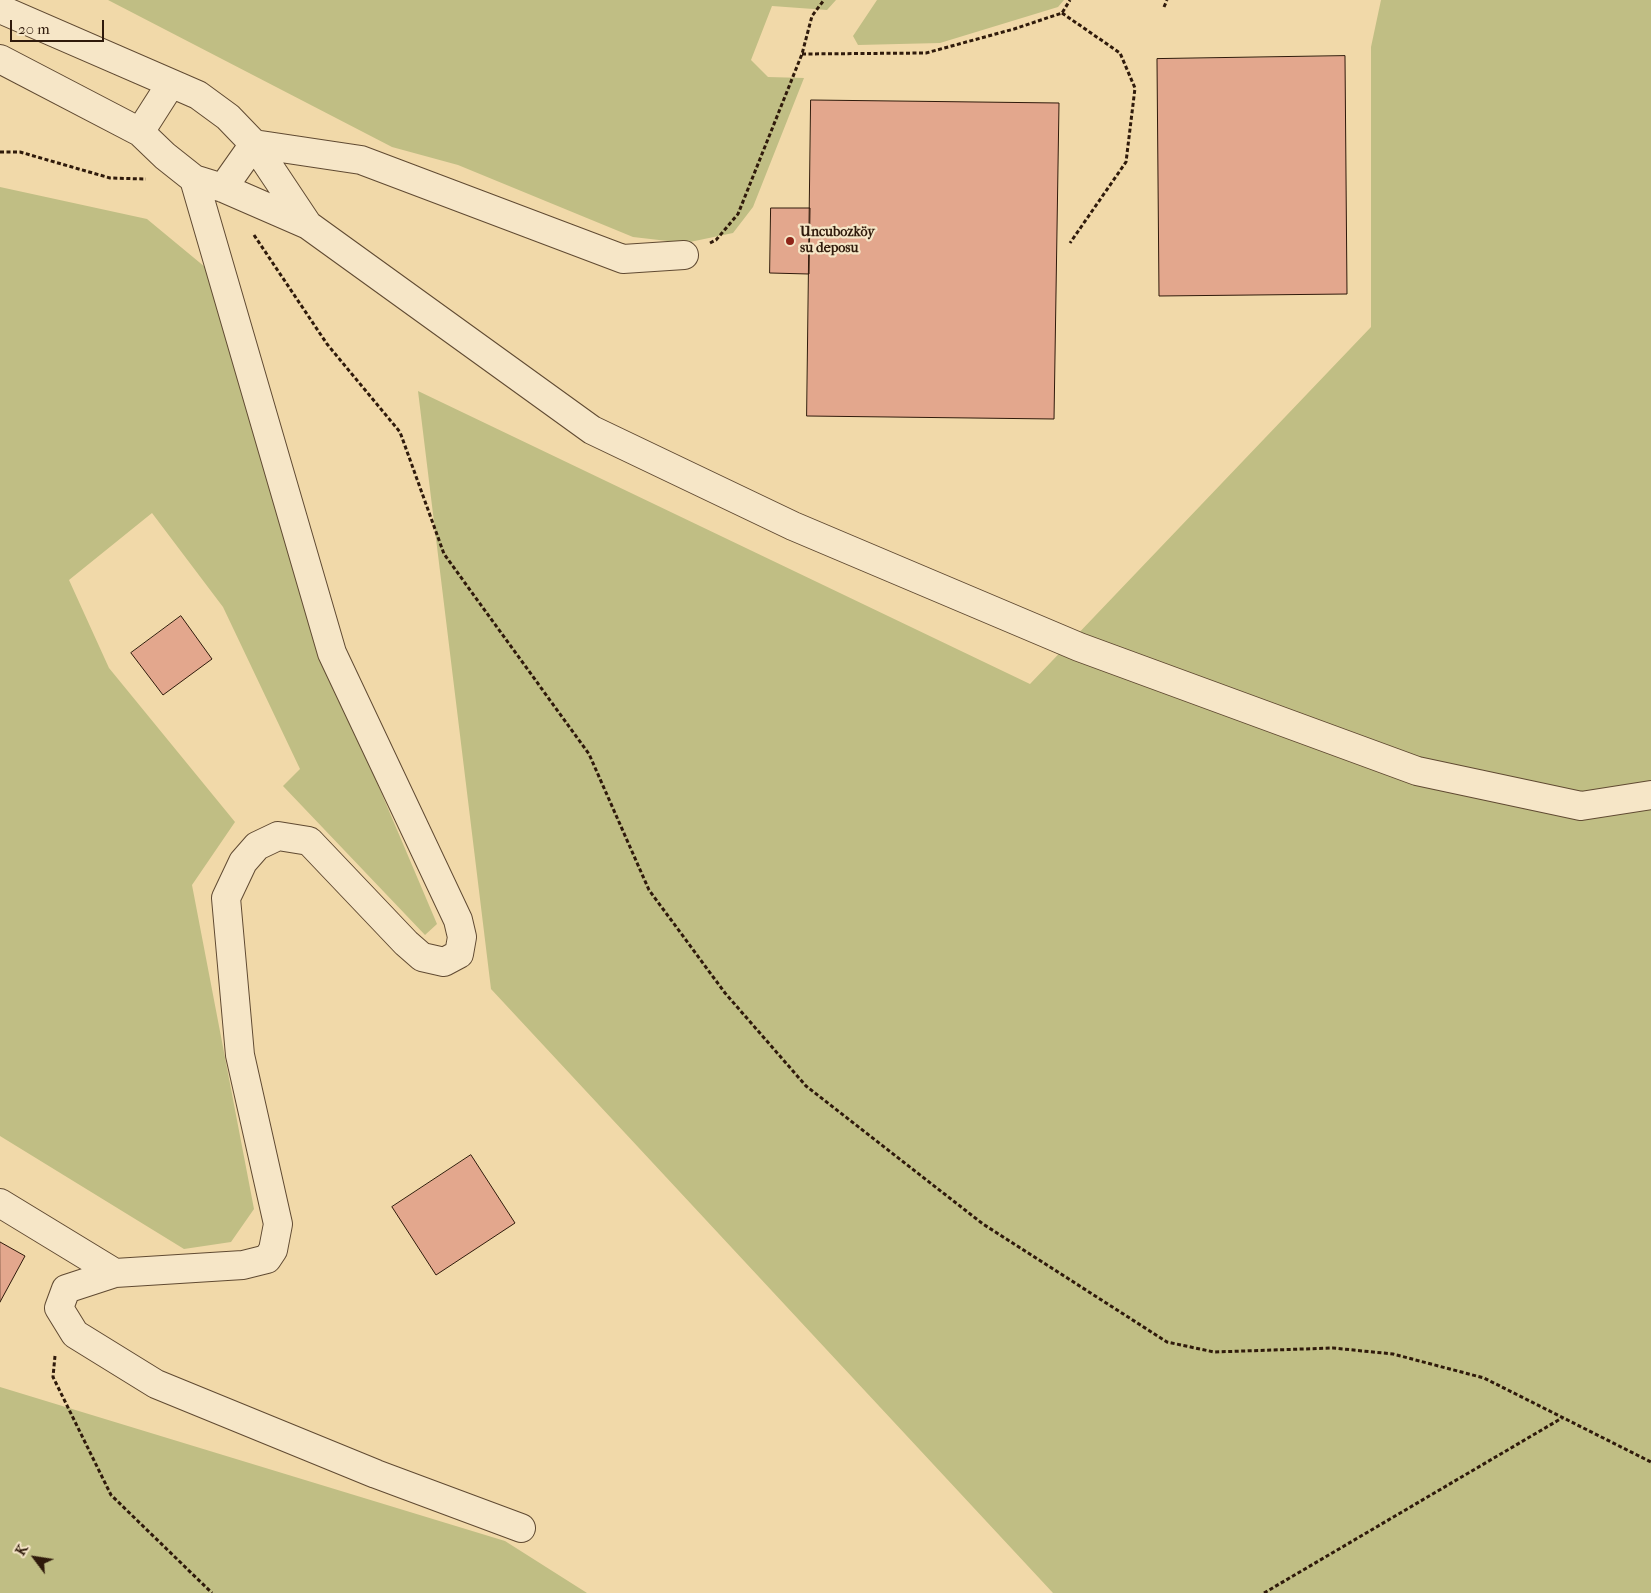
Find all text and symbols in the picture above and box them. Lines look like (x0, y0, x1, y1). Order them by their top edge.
scale bar (12, 10, 106, 42)
text: 20 m (18, 20, 50, 38)
place label: Uncubozköy su deposu (800, 225, 875, 258)
marker: Uncubozköy su deposu (784, 235, 796, 247)
north arrow (10, 1533, 60, 1583)
text: K (12, 1541, 32, 1559)

